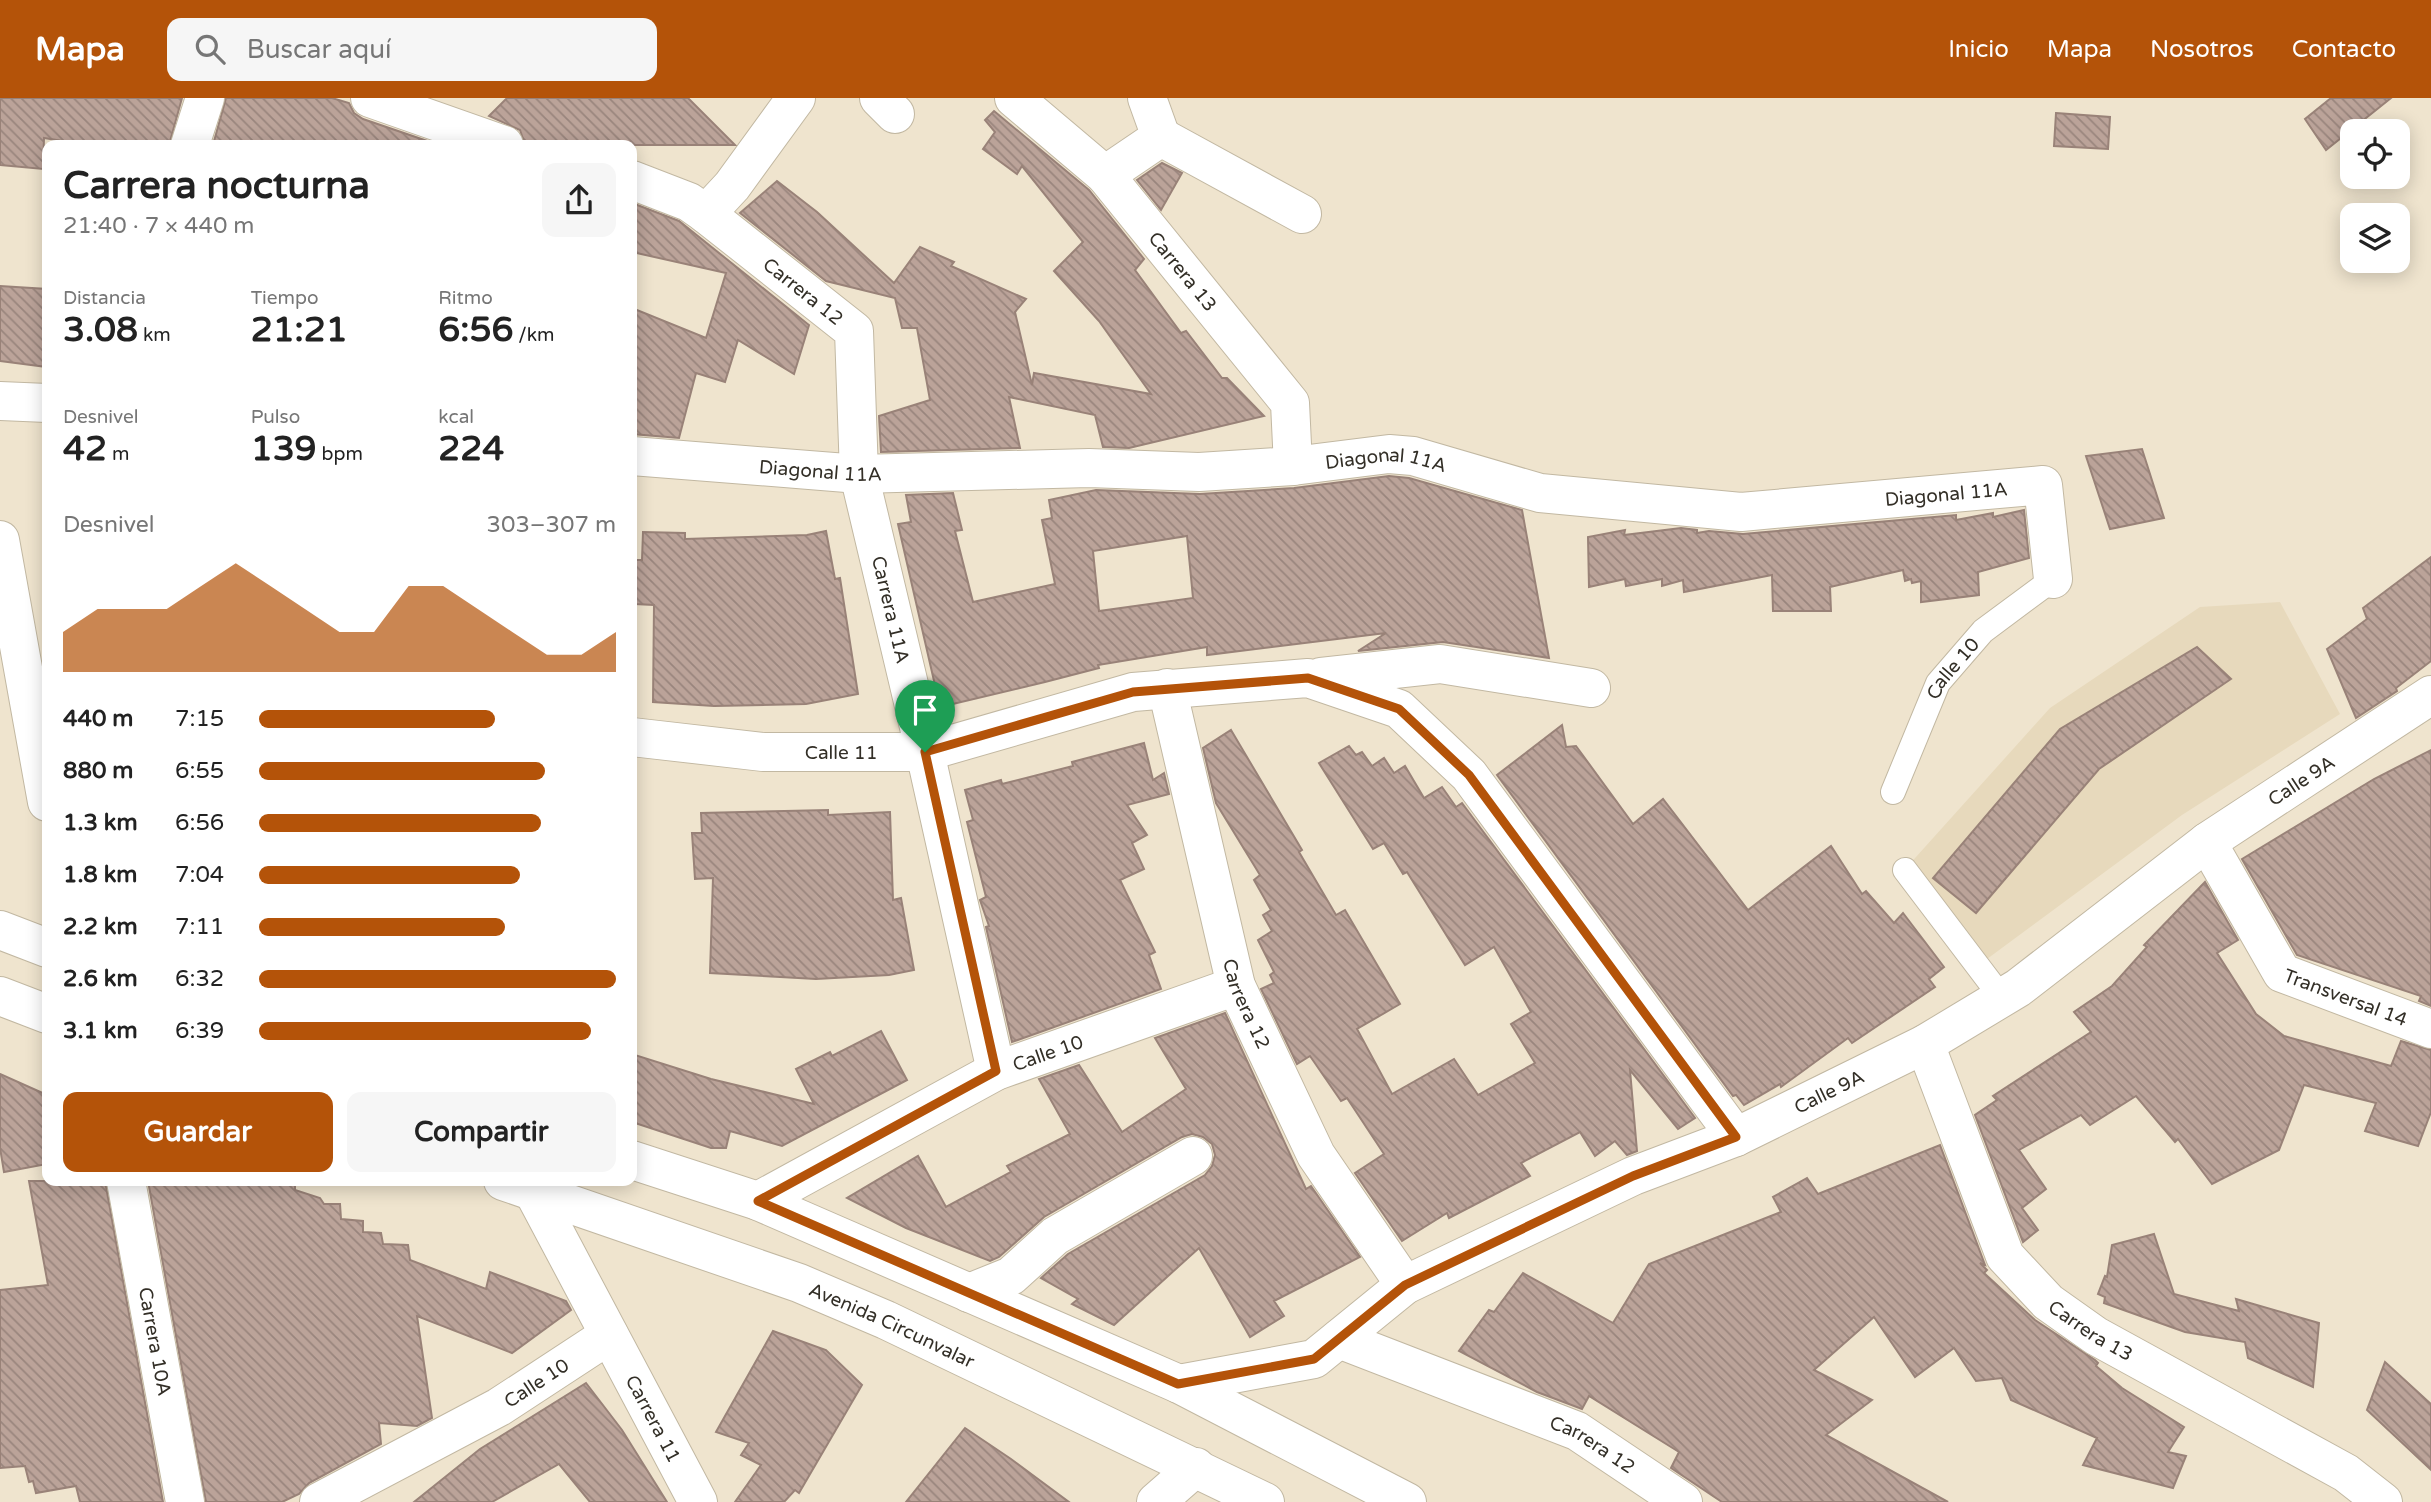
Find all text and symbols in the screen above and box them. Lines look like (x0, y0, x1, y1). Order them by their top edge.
search box (167, 18, 657, 81)
text: Mapa (35, 30, 125, 69)
icon: search (191, 30, 229, 68)
text: Buscar aquí (247, 34, 391, 65)
text: Inicio (1948, 35, 2009, 64)
text: Mapa (2047, 35, 2112, 64)
text: Nosotros (2150, 35, 2254, 64)
text: Contacto (2292, 35, 2396, 64)
map controls (2340, 119, 2410, 273)
button: locate (2340, 119, 2410, 189)
text: Carrera nocturna (63, 163, 370, 209)
button: share (542, 163, 616, 237)
button: layers (2340, 203, 2410, 273)
text: 21:40 · 7 × 440 m (63, 212, 254, 240)
street label: Carrera 13 (1144, 228, 1221, 316)
street label: Carrera 12 (758, 253, 847, 330)
text: Distancia (63, 287, 146, 309)
text: Tiempo (251, 287, 319, 309)
text: Ritmo (438, 287, 493, 309)
text: 3.08 (63, 309, 138, 351)
text: 21:21 (251, 309, 348, 351)
text: 6:56 (438, 309, 513, 351)
text: km (138, 324, 171, 346)
text: /km (513, 324, 555, 346)
text: Desnivel (63, 406, 139, 428)
text: Pulso (251, 406, 300, 428)
text: kcal (438, 406, 474, 428)
text: 42 (63, 428, 107, 470)
text: 139 (251, 428, 317, 470)
text: 224 (438, 428, 504, 470)
text: m (107, 443, 129, 465)
text: bpm (317, 443, 363, 465)
street label: Diagonal 11A (1324, 444, 1449, 477)
street label: Diagonal 11A (758, 456, 882, 486)
street label: Diagonal 11A (1884, 478, 2008, 511)
text: Desnivel (63, 511, 154, 539)
text: 303–307 m (487, 511, 616, 539)
street label: Carrera 11A (867, 554, 914, 666)
street label: Calle 10 (1922, 634, 1984, 703)
pin (895, 680, 955, 752)
icon: arrive (906, 691, 944, 729)
text: 440 m (63, 705, 133, 733)
text: 7:15 (175, 705, 224, 733)
street label: Calle 11 (805, 742, 878, 764)
street label: Calle 9A (2264, 751, 2339, 811)
text: 880 m (63, 757, 133, 785)
text: 6:55 (175, 757, 224, 785)
text: 1.3 km (63, 809, 138, 837)
text: 6:56 (175, 809, 224, 837)
text: 1.8 km (63, 861, 137, 889)
text: 7:04 (175, 861, 224, 889)
text: 2.2 km (63, 913, 138, 941)
text: 7:11 (175, 913, 224, 941)
street label: Carrera 12 (1218, 957, 1274, 1053)
text: 2.6 km (63, 965, 138, 993)
text: 6:32 (175, 965, 224, 993)
street label: Transversal 14 (2280, 965, 2410, 1031)
text: 3.1 km (63, 1017, 138, 1045)
text: 6:39 (175, 1017, 224, 1045)
street label: Calle 10 (1010, 1031, 1086, 1076)
street label: Calle 9A (1791, 1066, 1868, 1119)
button: Guardar (63, 1092, 333, 1172)
button: Compartir (347, 1092, 616, 1172)
street label: Avenida Circunvalar (805, 1279, 979, 1373)
street label: Carrera 10A (134, 1285, 175, 1398)
street label: Carrera 13 (2044, 1296, 2136, 1366)
street label: Calle 10 (500, 1354, 573, 1413)
street label: Carrera 11 (621, 1372, 685, 1466)
street label: Carrera 12 (1547, 1412, 1639, 1479)

